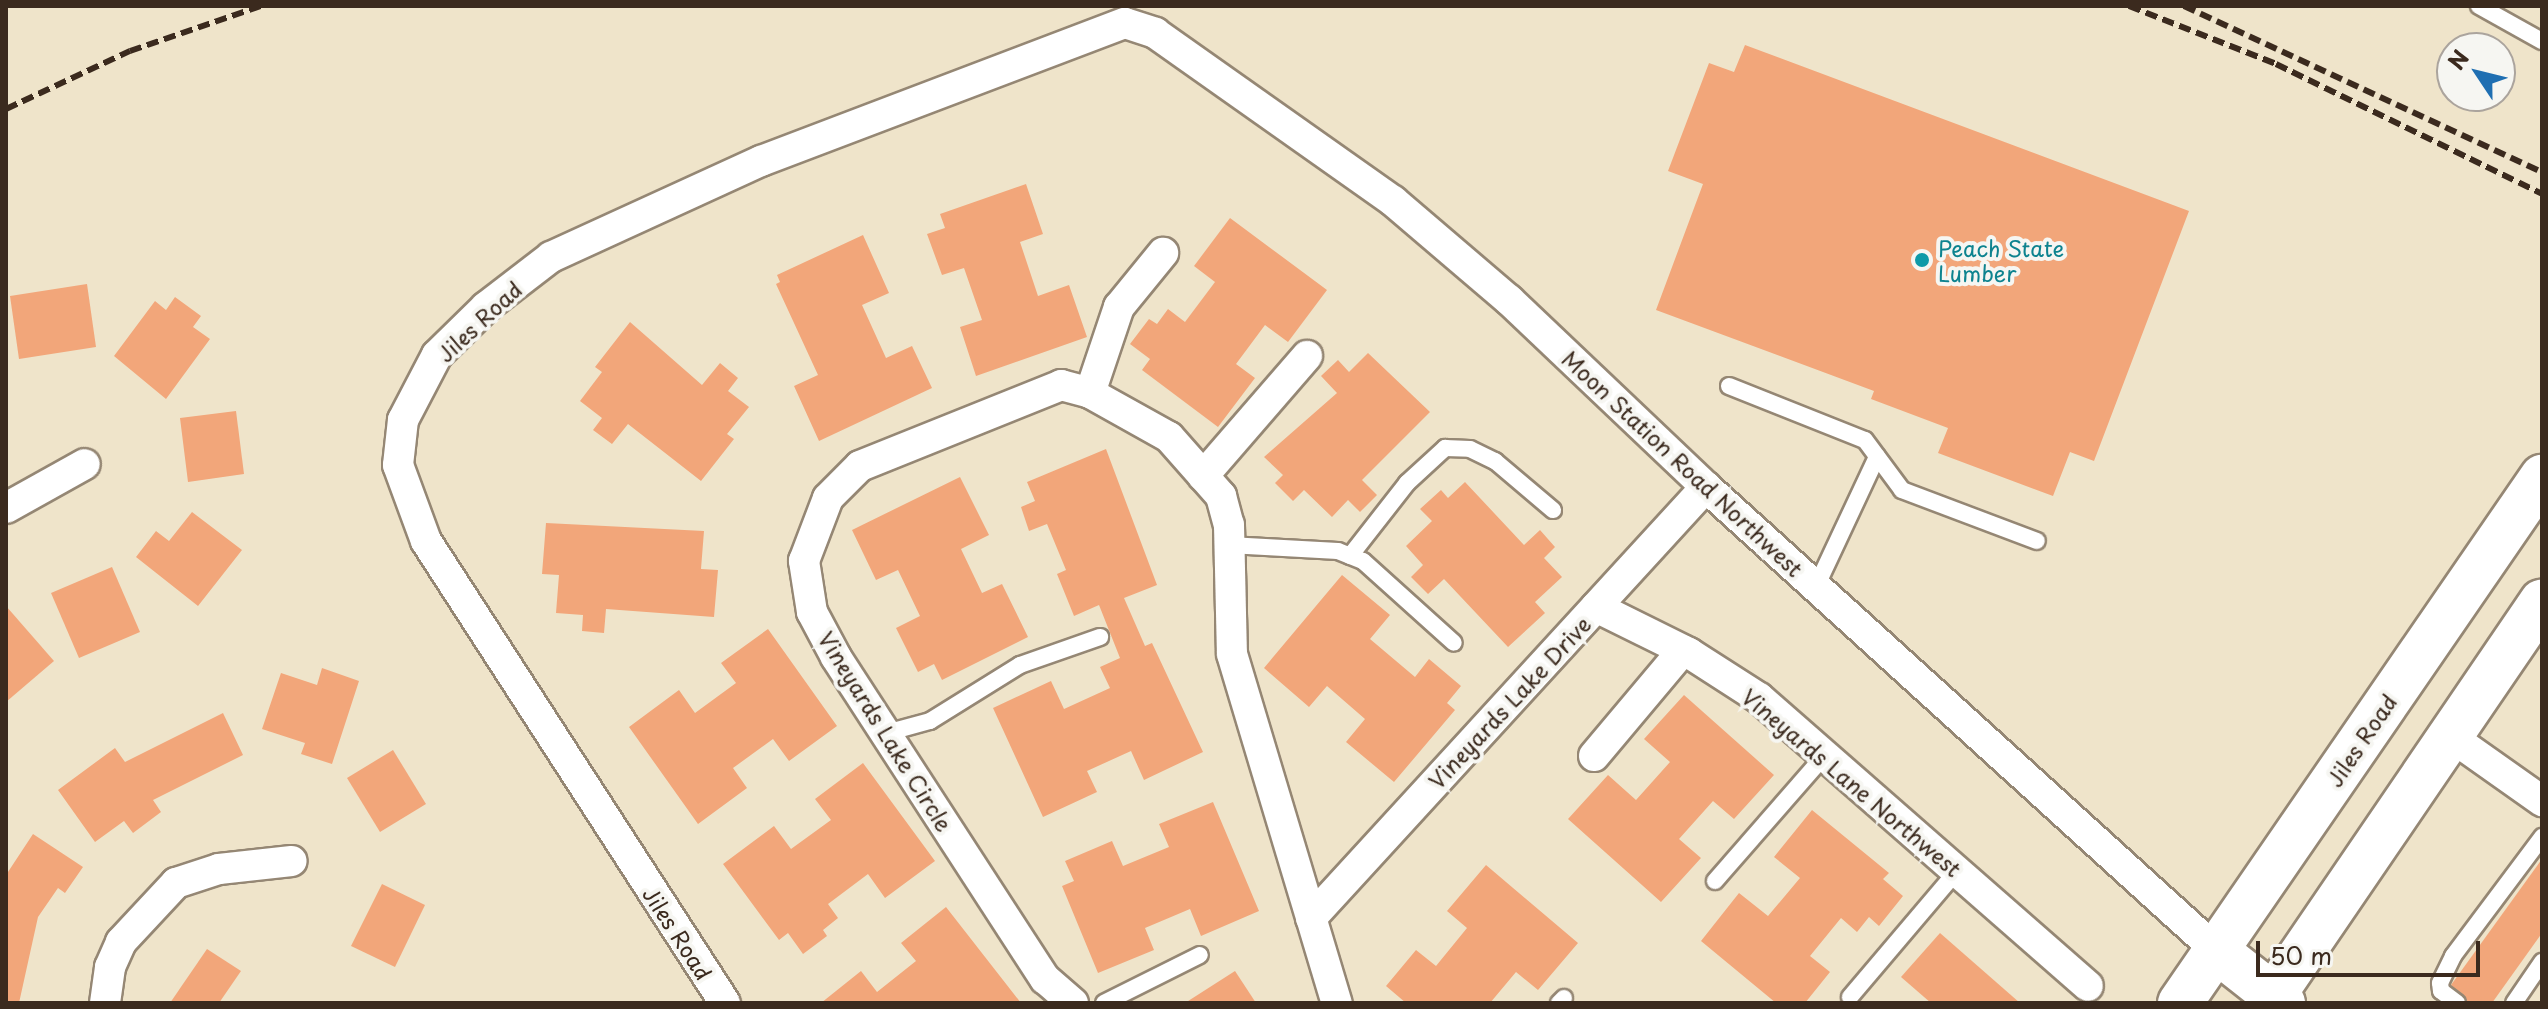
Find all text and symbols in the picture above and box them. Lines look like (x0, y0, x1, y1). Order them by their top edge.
north arrow (2436, 32, 2516, 112)
text: N (2439, 42, 2476, 76)
place label: Peach State Lumber (1938, 234, 2065, 286)
marker: Peach State Lumber (1913, 251, 1931, 269)
street label: Jiles Road (431, 275, 527, 367)
street label: Moon Station Road Northwest (1558, 345, 1808, 581)
street label: Vineyards Lake Drive (1422, 611, 1596, 793)
street label: Vineyards Lake Circle (813, 626, 959, 836)
street label: Vineyards Lane Northwest (1737, 682, 1967, 882)
street label: Jiles Road (2320, 688, 2402, 792)
street label: Jiles Road (638, 881, 718, 985)
scale bar (2260, 925, 2484, 975)
text: 50 m (2270, 937, 2332, 973)

